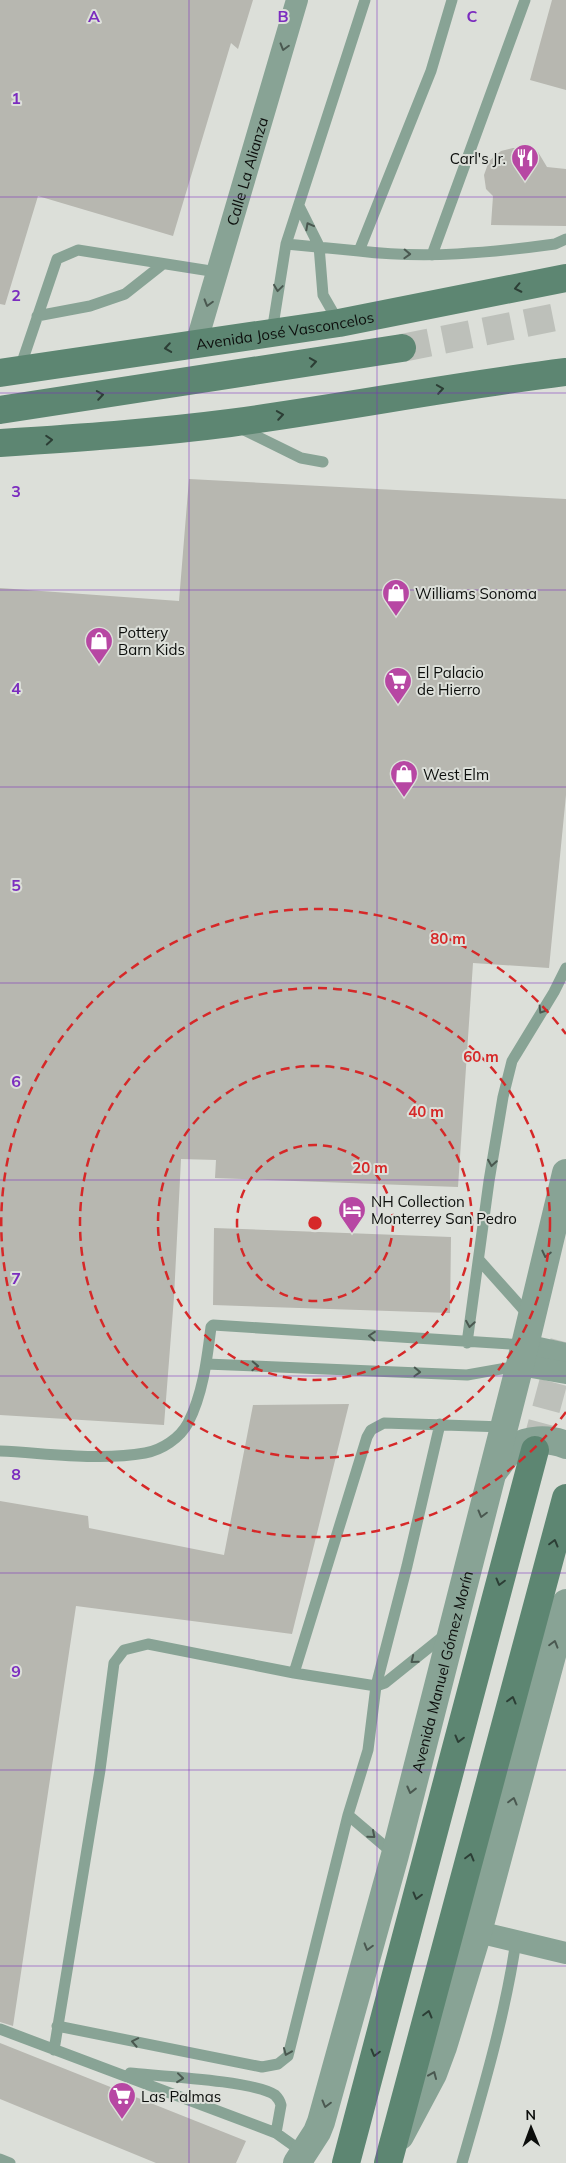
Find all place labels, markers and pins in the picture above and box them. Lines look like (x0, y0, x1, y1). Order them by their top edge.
restaurant icon: Carl's Jr. (510, 143, 540, 182)
place label: Carl's Jr. (450, 149, 506, 168)
shop icon: Williams Sonoma (381, 578, 411, 617)
place label: Williams Sonoma (415, 584, 537, 603)
place label: Pottery Barn Kids (118, 623, 185, 659)
shop icon: Pottery Barn Kids (84, 626, 114, 665)
place label: El Palacio de Hierro (417, 663, 484, 699)
supermarket icon: El Palacio de Hierro (383, 666, 413, 705)
shop icon: West Elm (389, 759, 419, 798)
place label: West Elm (423, 765, 489, 784)
place label: NH Collection Monterrey San Pedro (371, 1192, 517, 1228)
hotel icon: NH Collection Monterrey San Pedro (337, 1195, 367, 1234)
centre of rings (306, 1214, 324, 1232)
supermarket icon: Las Palmas (107, 2081, 137, 2120)
place label: Las Palmas (141, 2087, 221, 2106)

